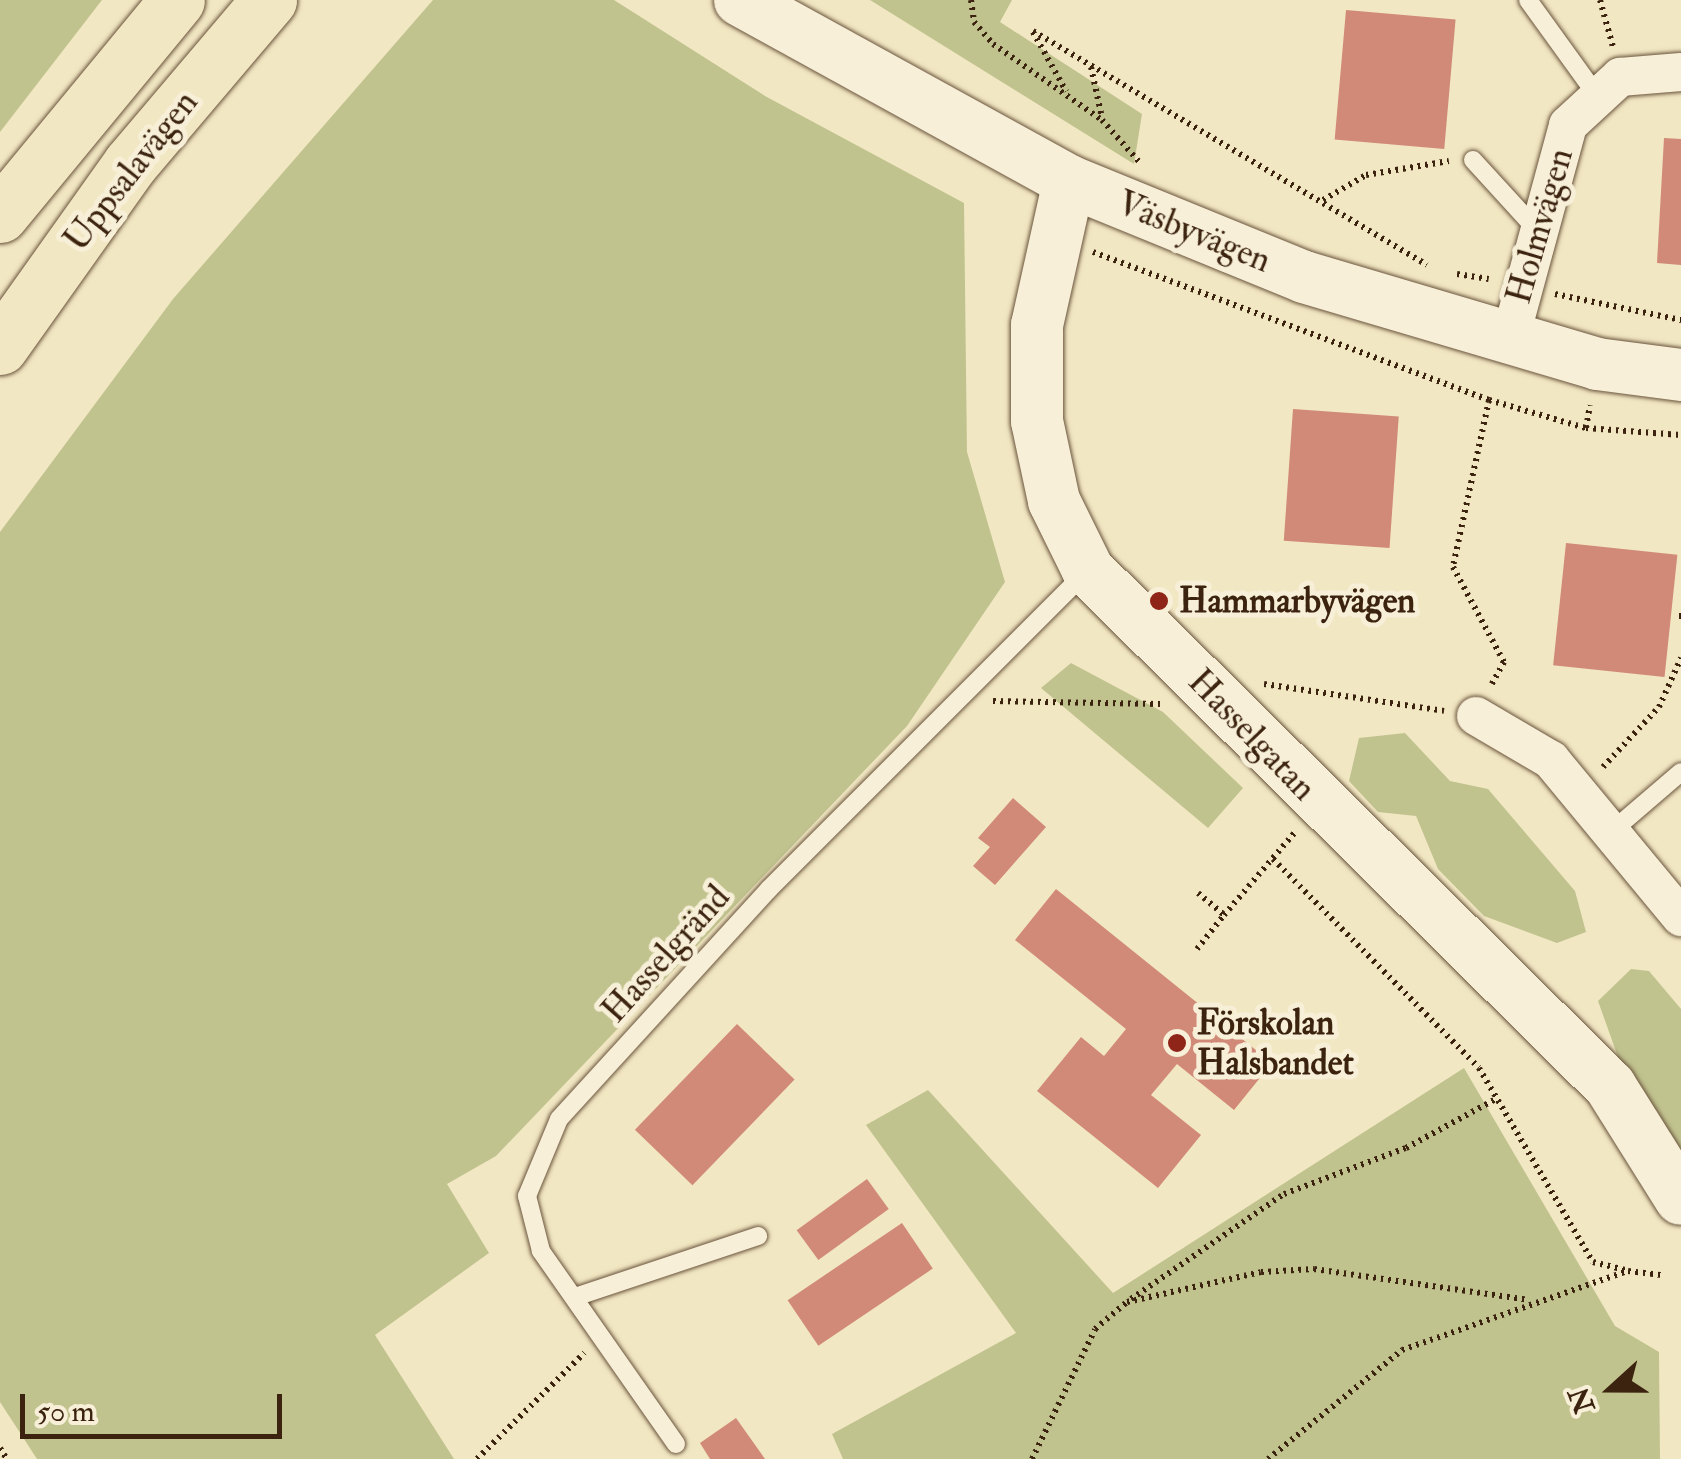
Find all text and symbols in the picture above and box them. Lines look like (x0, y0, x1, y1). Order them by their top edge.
street label: Uppsalavägen (55, 82, 207, 260)
street label: Holmvägen (1498, 143, 1582, 309)
street label: Väsbyvägen (1111, 182, 1277, 282)
place label: Hammarbyvägen (1179, 580, 1415, 622)
marker: Hammarbyvägen (1148, 590, 1170, 612)
street label: Hasselgatan (1179, 661, 1325, 809)
street label: Hasselgränd (593, 877, 739, 1031)
place label: Förskolan Halsbandet (1197, 1002, 1354, 1084)
marker: Förskolan Halsbandet (1166, 1032, 1188, 1054)
north arrow (1561, 1339, 1661, 1439)
scale bar (25, 1374, 288, 1436)
text: N (1562, 1382, 1603, 1418)
text: 50 m (37, 1393, 95, 1430)

